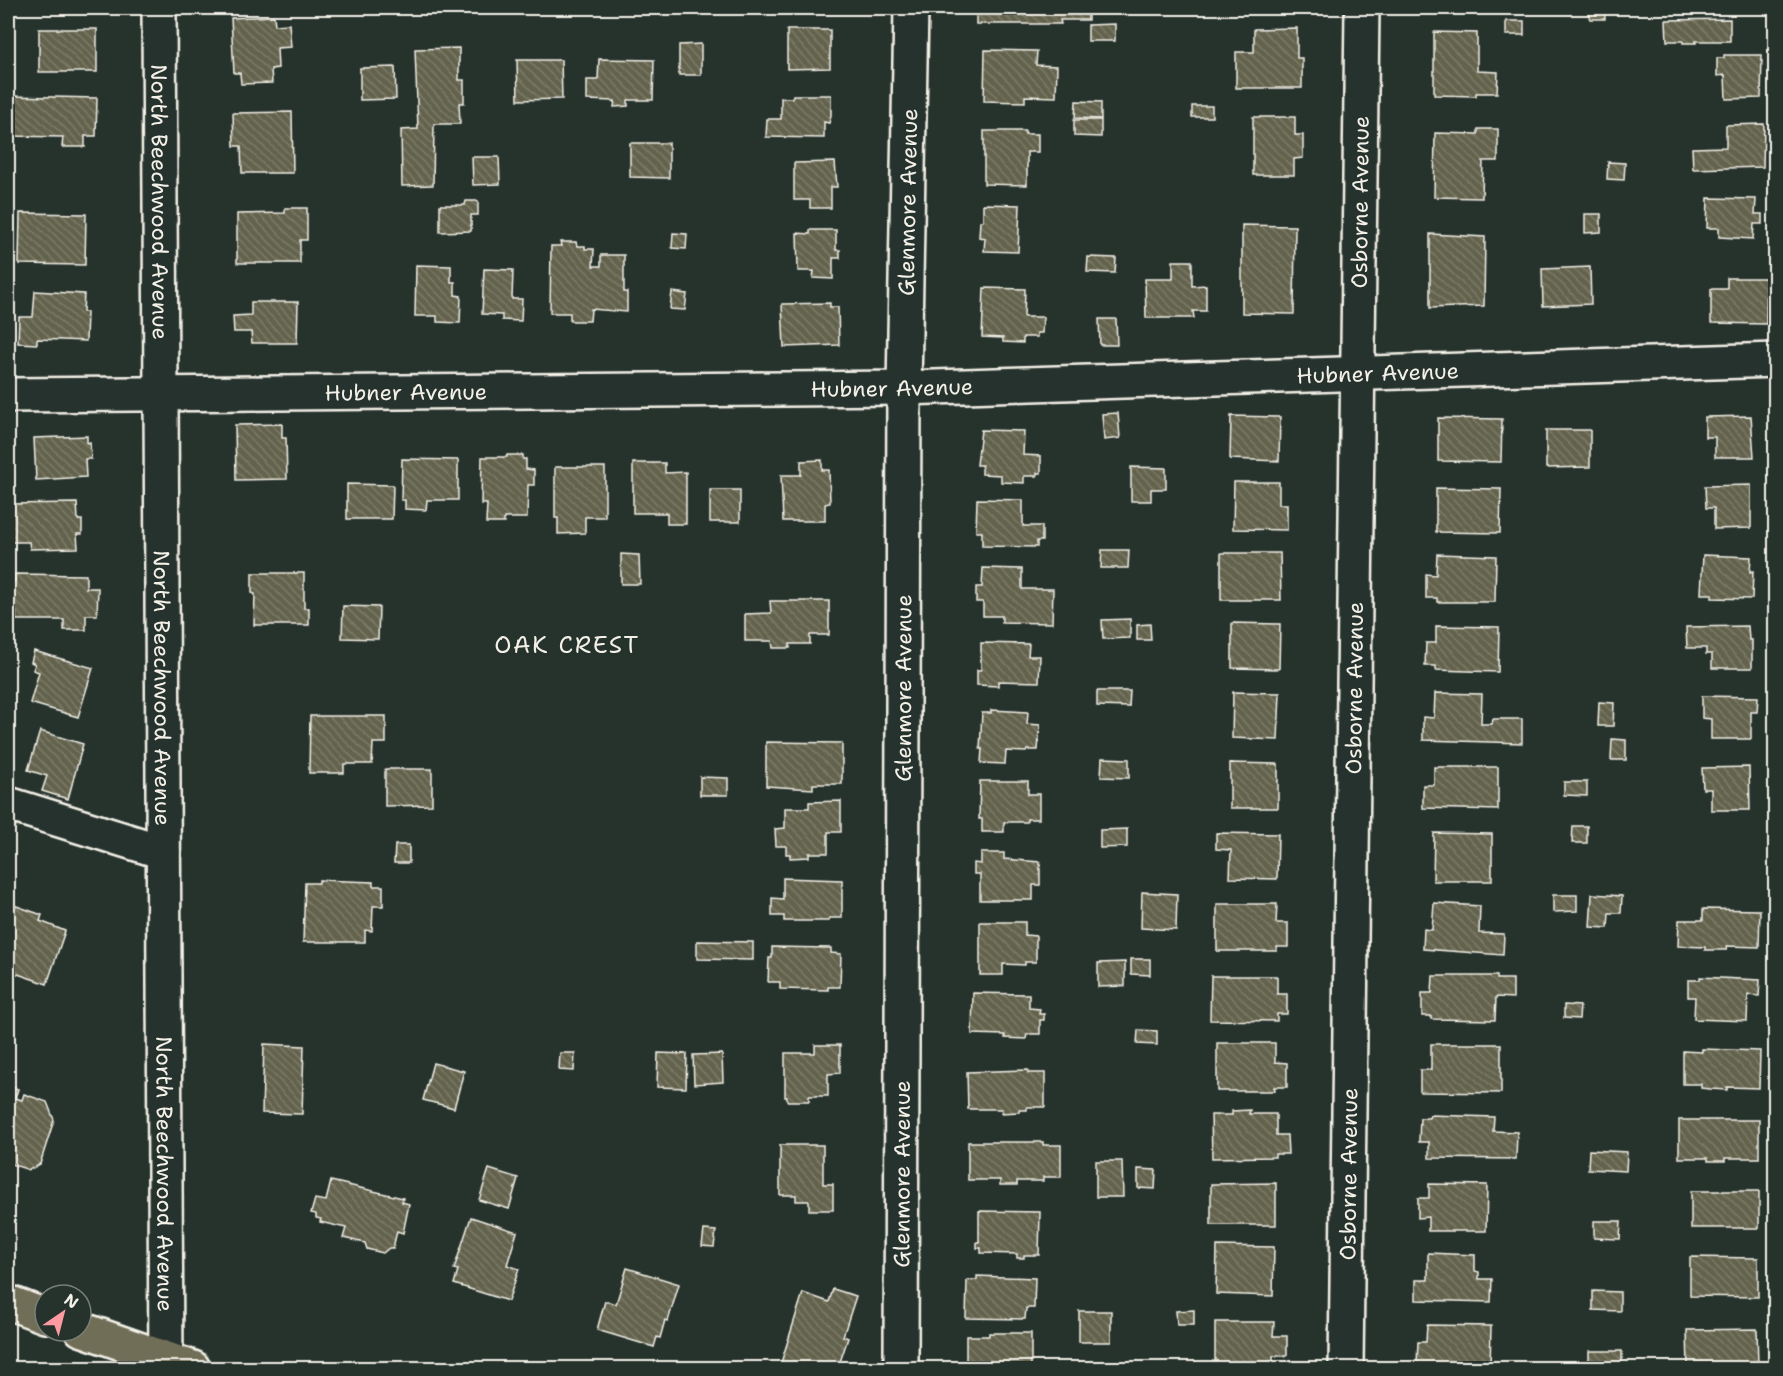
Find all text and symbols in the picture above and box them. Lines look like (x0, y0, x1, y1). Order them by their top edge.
street label: North Beechwood Avenue (144, 64, 175, 340)
street label: Glenmore Avenue (892, 108, 924, 296)
street label: Osborne Avenue (1345, 116, 1376, 289)
street label: Hubner Avenue (1296, 356, 1459, 390)
street label: Hubner Avenue (811, 372, 974, 404)
street label: Hubner Avenue (325, 377, 487, 408)
street label: North Beechwood Avenue (147, 550, 177, 826)
street label: Glenmore Avenue (889, 594, 918, 782)
street label: Osborne Avenue (1339, 601, 1370, 775)
district label: OAK CREST (494, 629, 640, 661)
street label: North Beechwood Avenue (149, 1036, 180, 1312)
street label: Glenmore Avenue (887, 1080, 917, 1268)
street label: Osborne Avenue (1333, 1087, 1364, 1261)
north arrow (33, 1283, 93, 1343)
text: N (60, 1289, 83, 1313)

